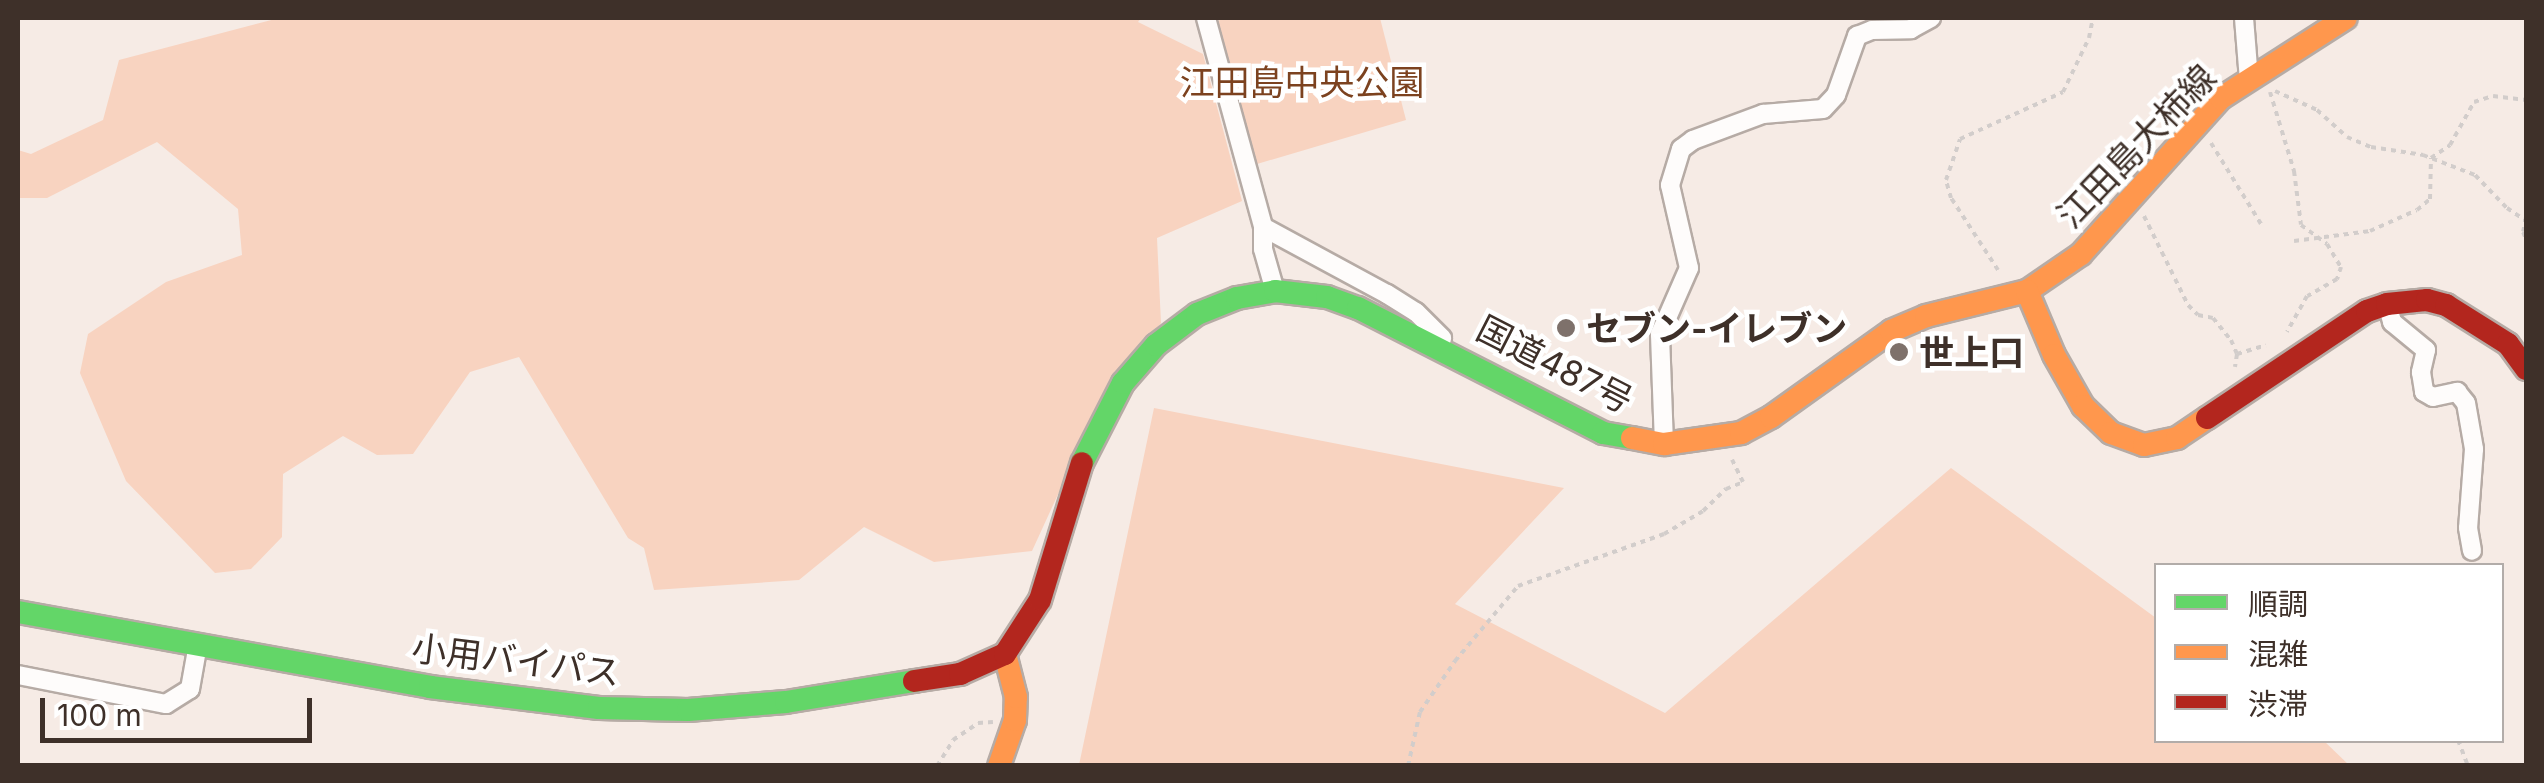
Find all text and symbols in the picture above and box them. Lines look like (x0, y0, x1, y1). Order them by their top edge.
street label: 江田島大柿線 (2048, 56, 2224, 236)
park label: 江田島中央公園 (1180, 61, 1424, 103)
street label: 国道487号 (1470, 307, 1640, 421)
place label: セブン-イレブン (1586, 307, 1847, 349)
marker: セブン-イレブン (1555, 317, 1577, 339)
place label: 世上口 (1919, 331, 2024, 373)
marker: 世上口 (1888, 341, 1910, 363)
legend (2154, 563, 2504, 743)
text: 順調 (2248, 586, 2308, 622)
street label: 小用バイパス (409, 626, 623, 694)
text: 混雑 (2248, 636, 2308, 672)
scale bar (45, 678, 318, 740)
text: 渋滞 (2248, 686, 2308, 722)
text: 100 m (57, 697, 142, 733)

